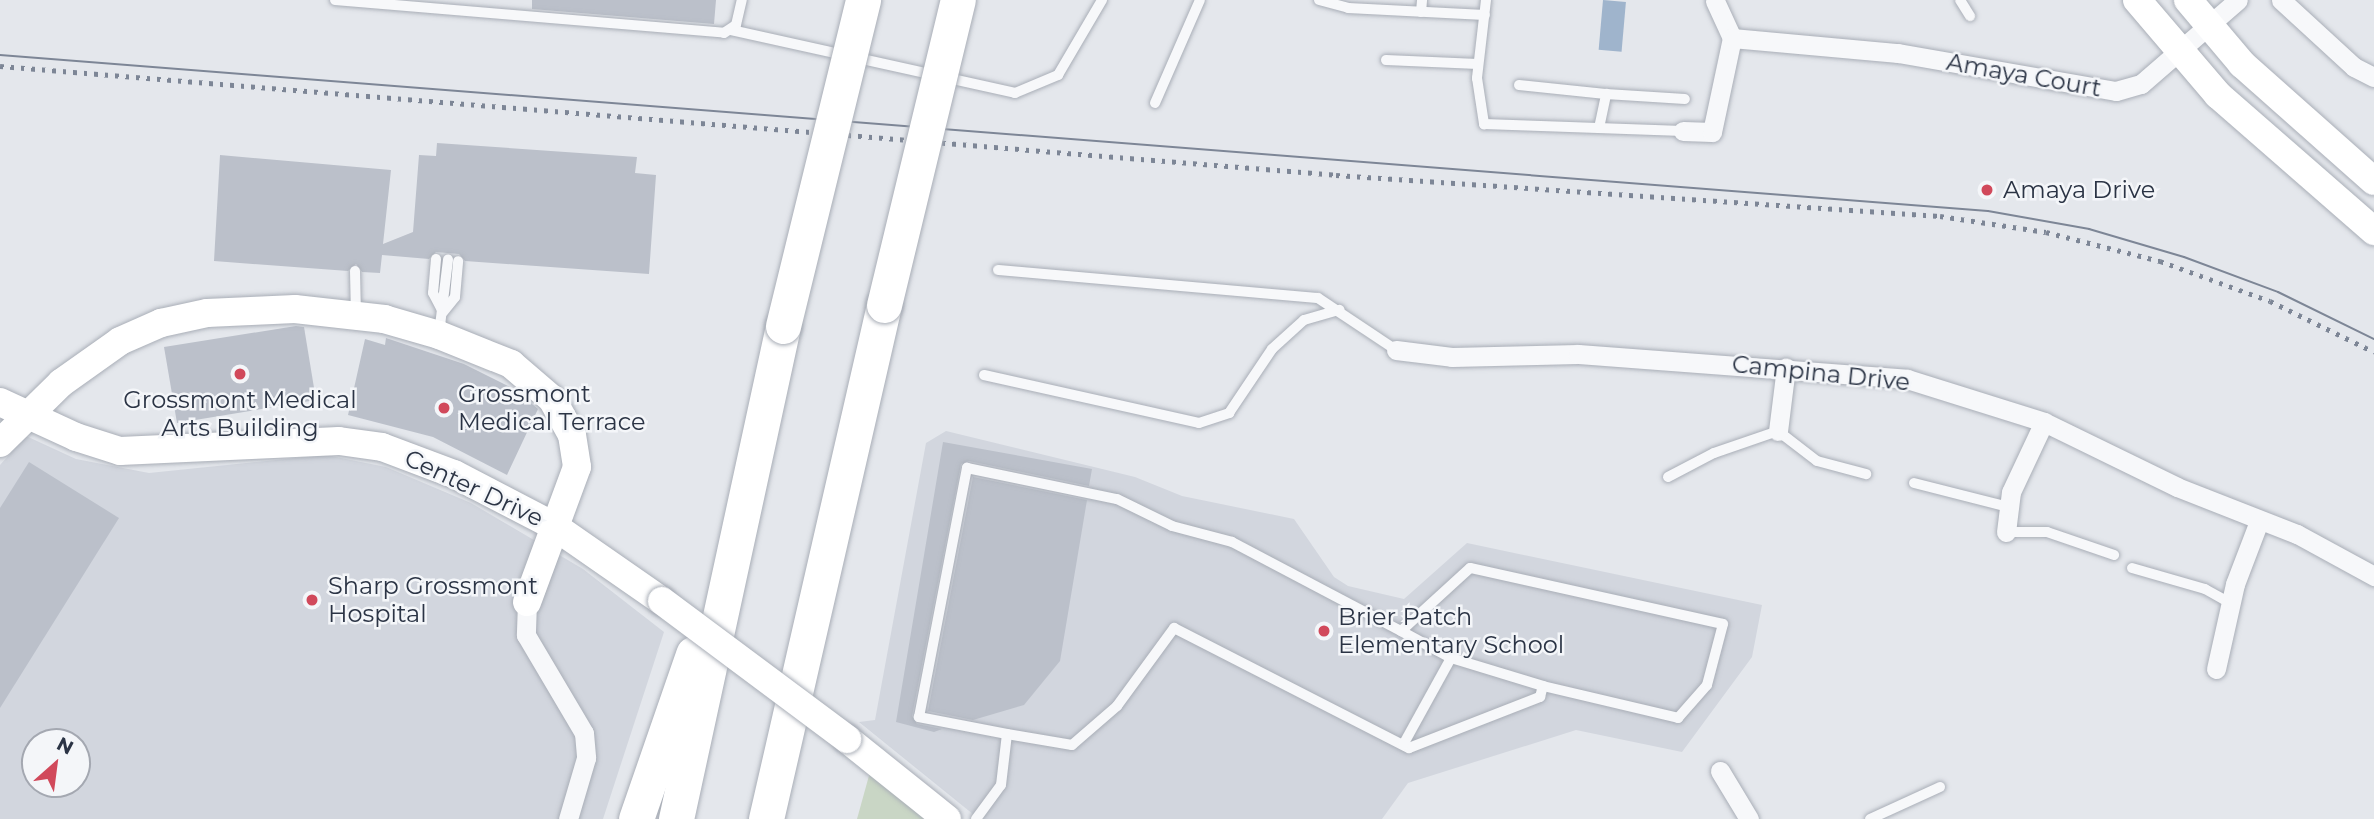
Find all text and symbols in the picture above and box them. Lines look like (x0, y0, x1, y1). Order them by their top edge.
street label: Amaya Court (1944, 47, 2104, 103)
place label: Amaya Drive (2003, 176, 2155, 204)
marker: Amaya Drive (1977, 180, 1997, 200)
street label: Campina Drive (1731, 349, 1911, 397)
marker: Grossmont Medical Arts Building (232, 366, 248, 382)
place label: Grossmont Medical Terrace (458, 380, 646, 436)
place label: Grossmont Medical Arts Building (123, 386, 357, 442)
marker: Grossmont Medical Terrace (436, 400, 452, 416)
street label: Center Drive (400, 443, 548, 533)
place label: Sharp Grossmont Hospital (328, 572, 538, 628)
marker: Sharp Grossmont Hospital (302, 590, 322, 610)
place label: Brier Patch Elementary School (1338, 603, 1564, 659)
marker: Brier Patch Elementary School (1316, 623, 1332, 639)
north arrow (21, 728, 91, 798)
text: N (53, 732, 77, 760)

